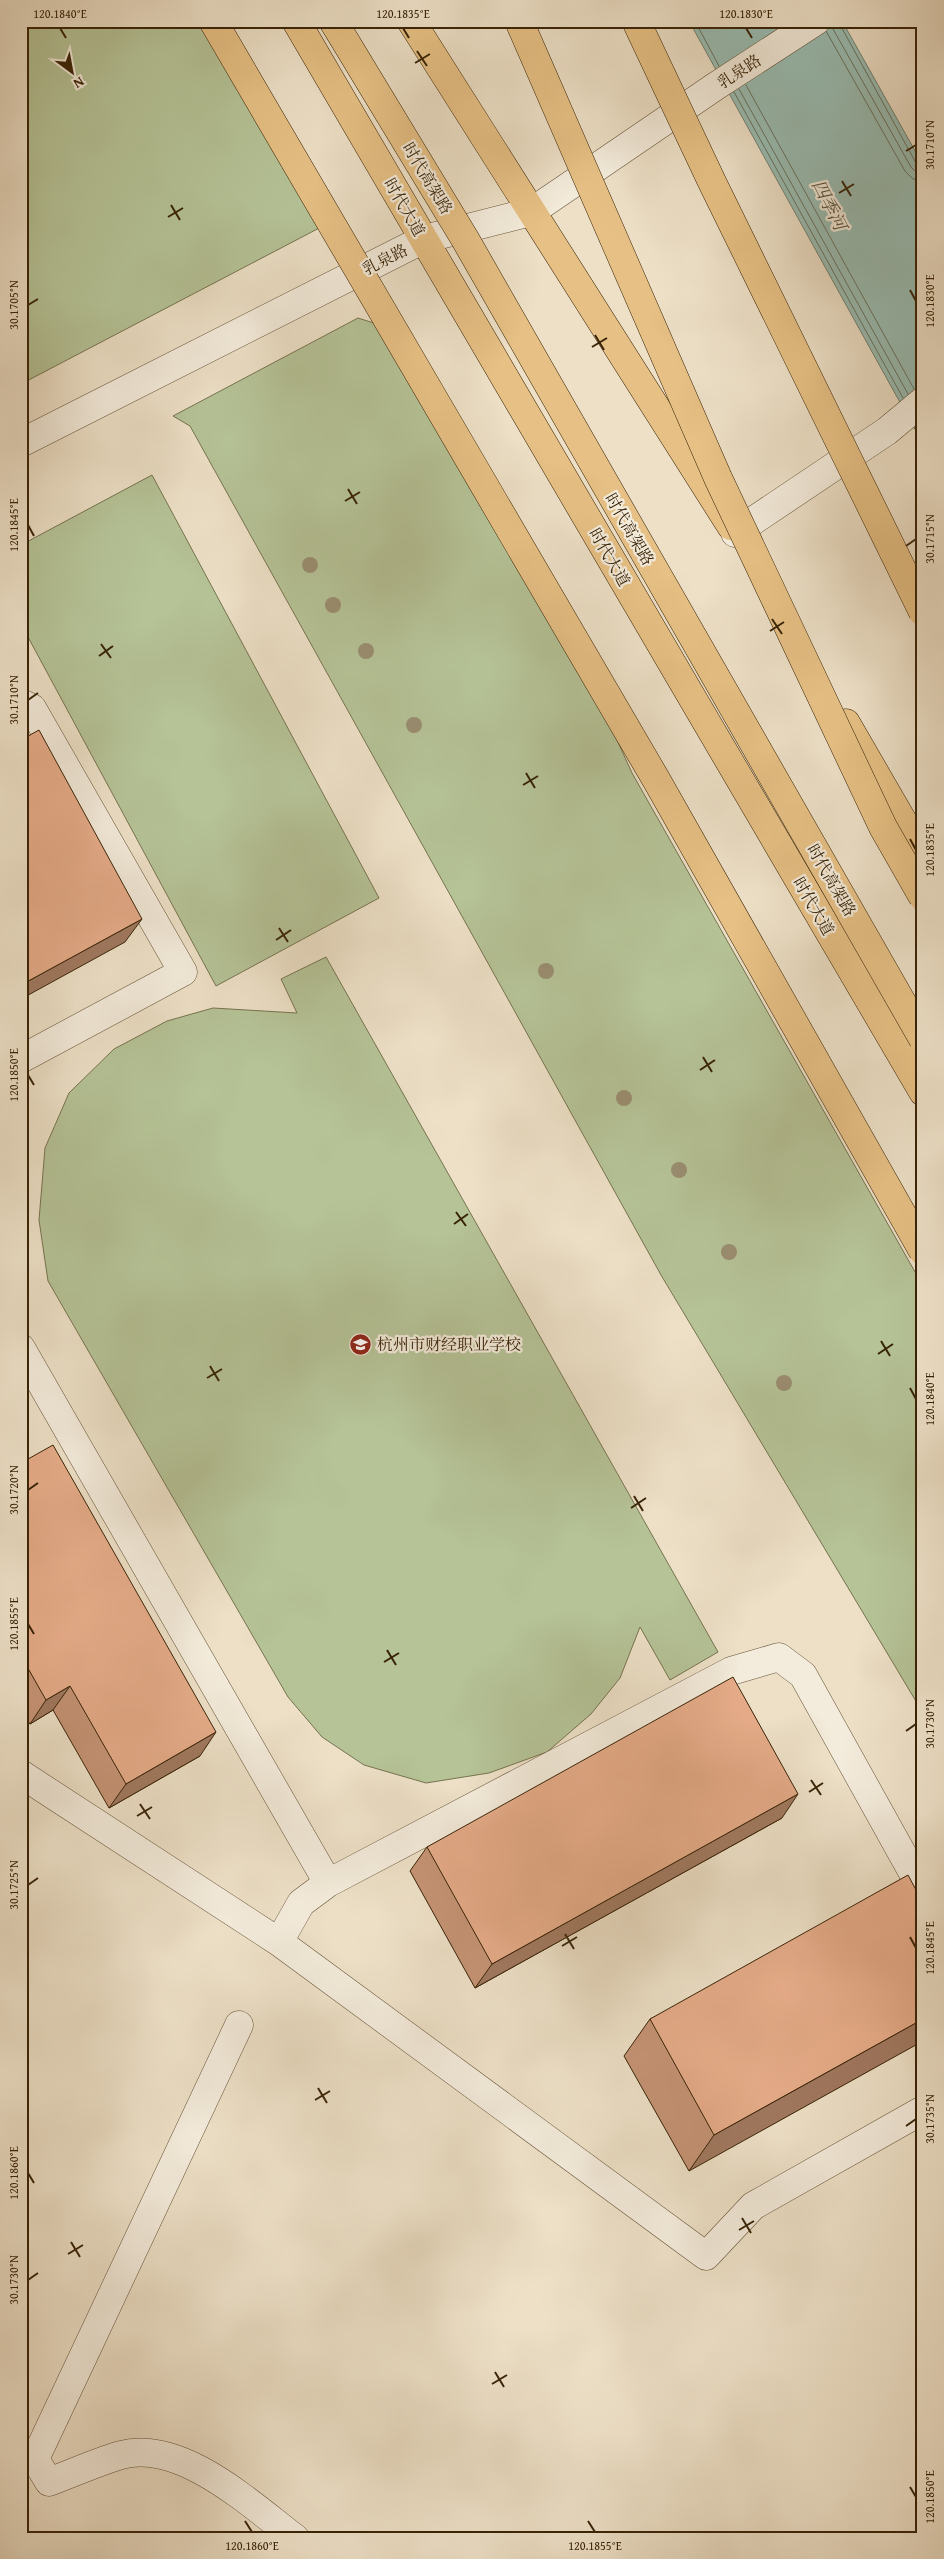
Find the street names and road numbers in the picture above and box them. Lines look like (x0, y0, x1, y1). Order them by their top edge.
street label: 乳泉路 (712, 48, 766, 94)
street label: 时代高架路 (397, 138, 459, 218)
street label: 时代大道 (379, 173, 431, 241)
street label: 乳泉路 (358, 237, 412, 281)
street label: 时代高架路 (600, 488, 660, 570)
street label: 时代大道 (584, 523, 636, 591)
street label: 时代高架路 (802, 839, 862, 921)
street label: 时代大道 (788, 872, 840, 940)

